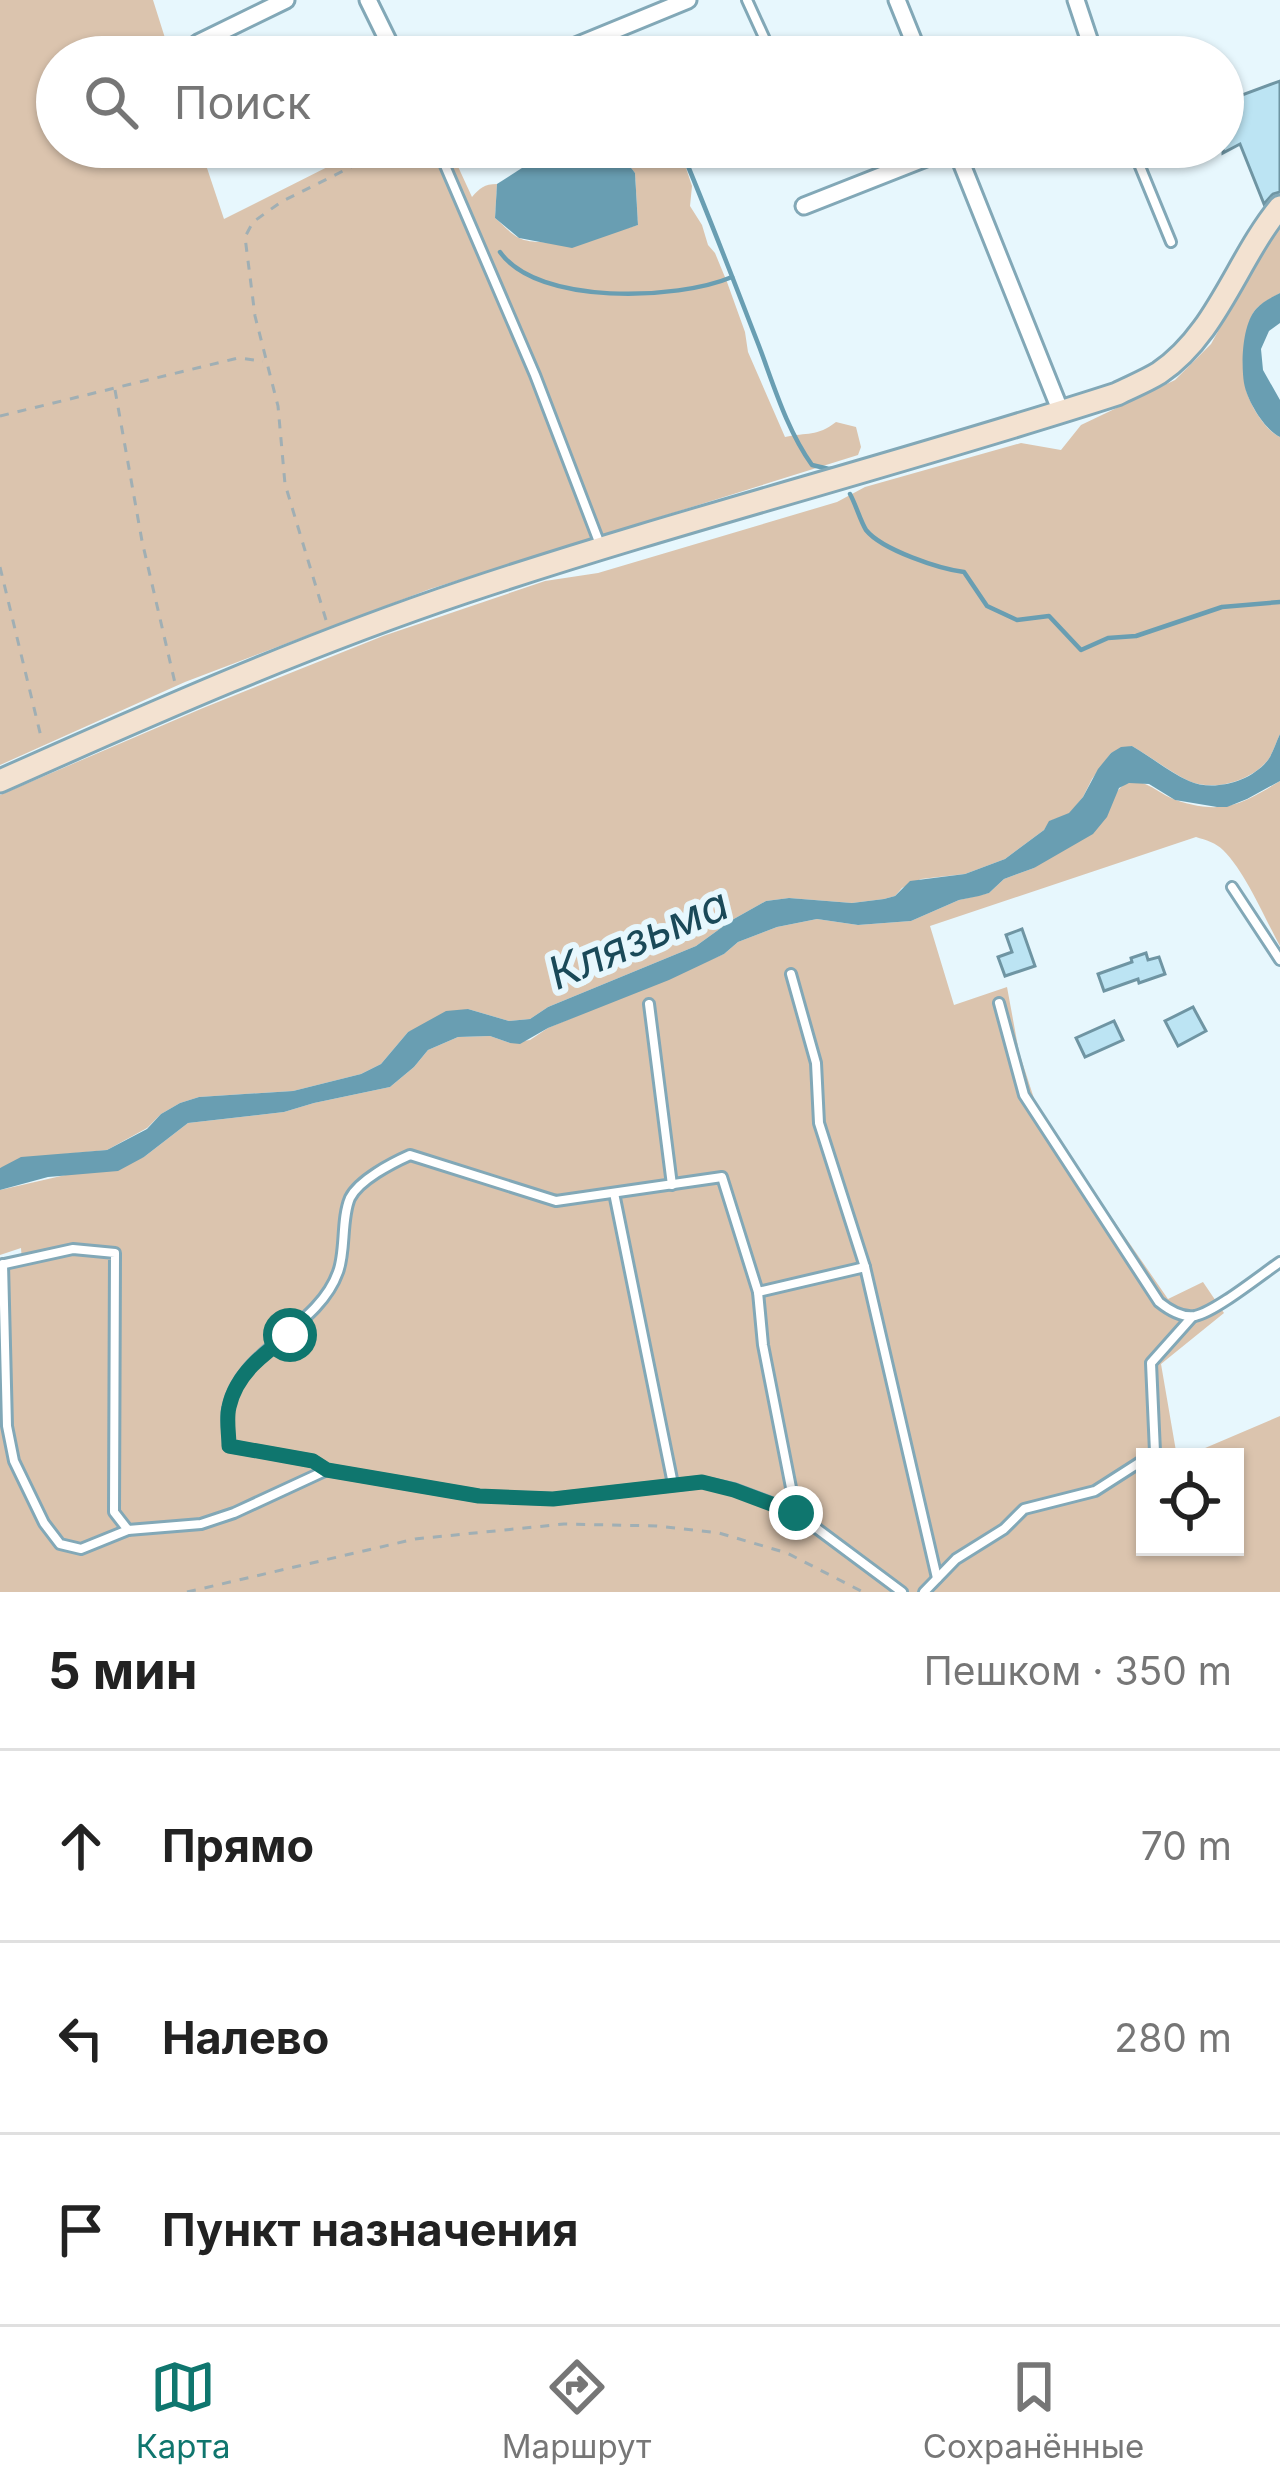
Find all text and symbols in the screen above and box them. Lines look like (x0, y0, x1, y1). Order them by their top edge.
search box (36, 36, 1244, 168)
icon: search (78, 69, 144, 135)
text: Поиск (174, 75, 311, 130)
water label: Клязьма (540, 875, 736, 1001)
route start (263, 1308, 317, 1362)
map controls (1136, 1448, 1244, 1556)
button: locate (1136, 1448, 1244, 1556)
route end (769, 1486, 823, 1540)
text: 5 мин (48, 1640, 198, 1701)
text: Пешком · 350 m (924, 1647, 1232, 1694)
icon: ahead (48, 1813, 114, 1879)
text: Прямо (162, 1818, 314, 1873)
text: 70 m (1141, 1822, 1232, 1869)
icon: left (48, 2005, 114, 2071)
text: Налево (162, 2010, 329, 2065)
text: 280 m (1114, 2014, 1232, 2061)
icon: arrive (48, 2197, 114, 2263)
text: Пункт назначения (162, 2202, 579, 2257)
tab: Карта (136, 2354, 230, 2466)
tab: Маршрут (502, 2354, 651, 2466)
tab: Сохранённые (923, 2354, 1144, 2466)

